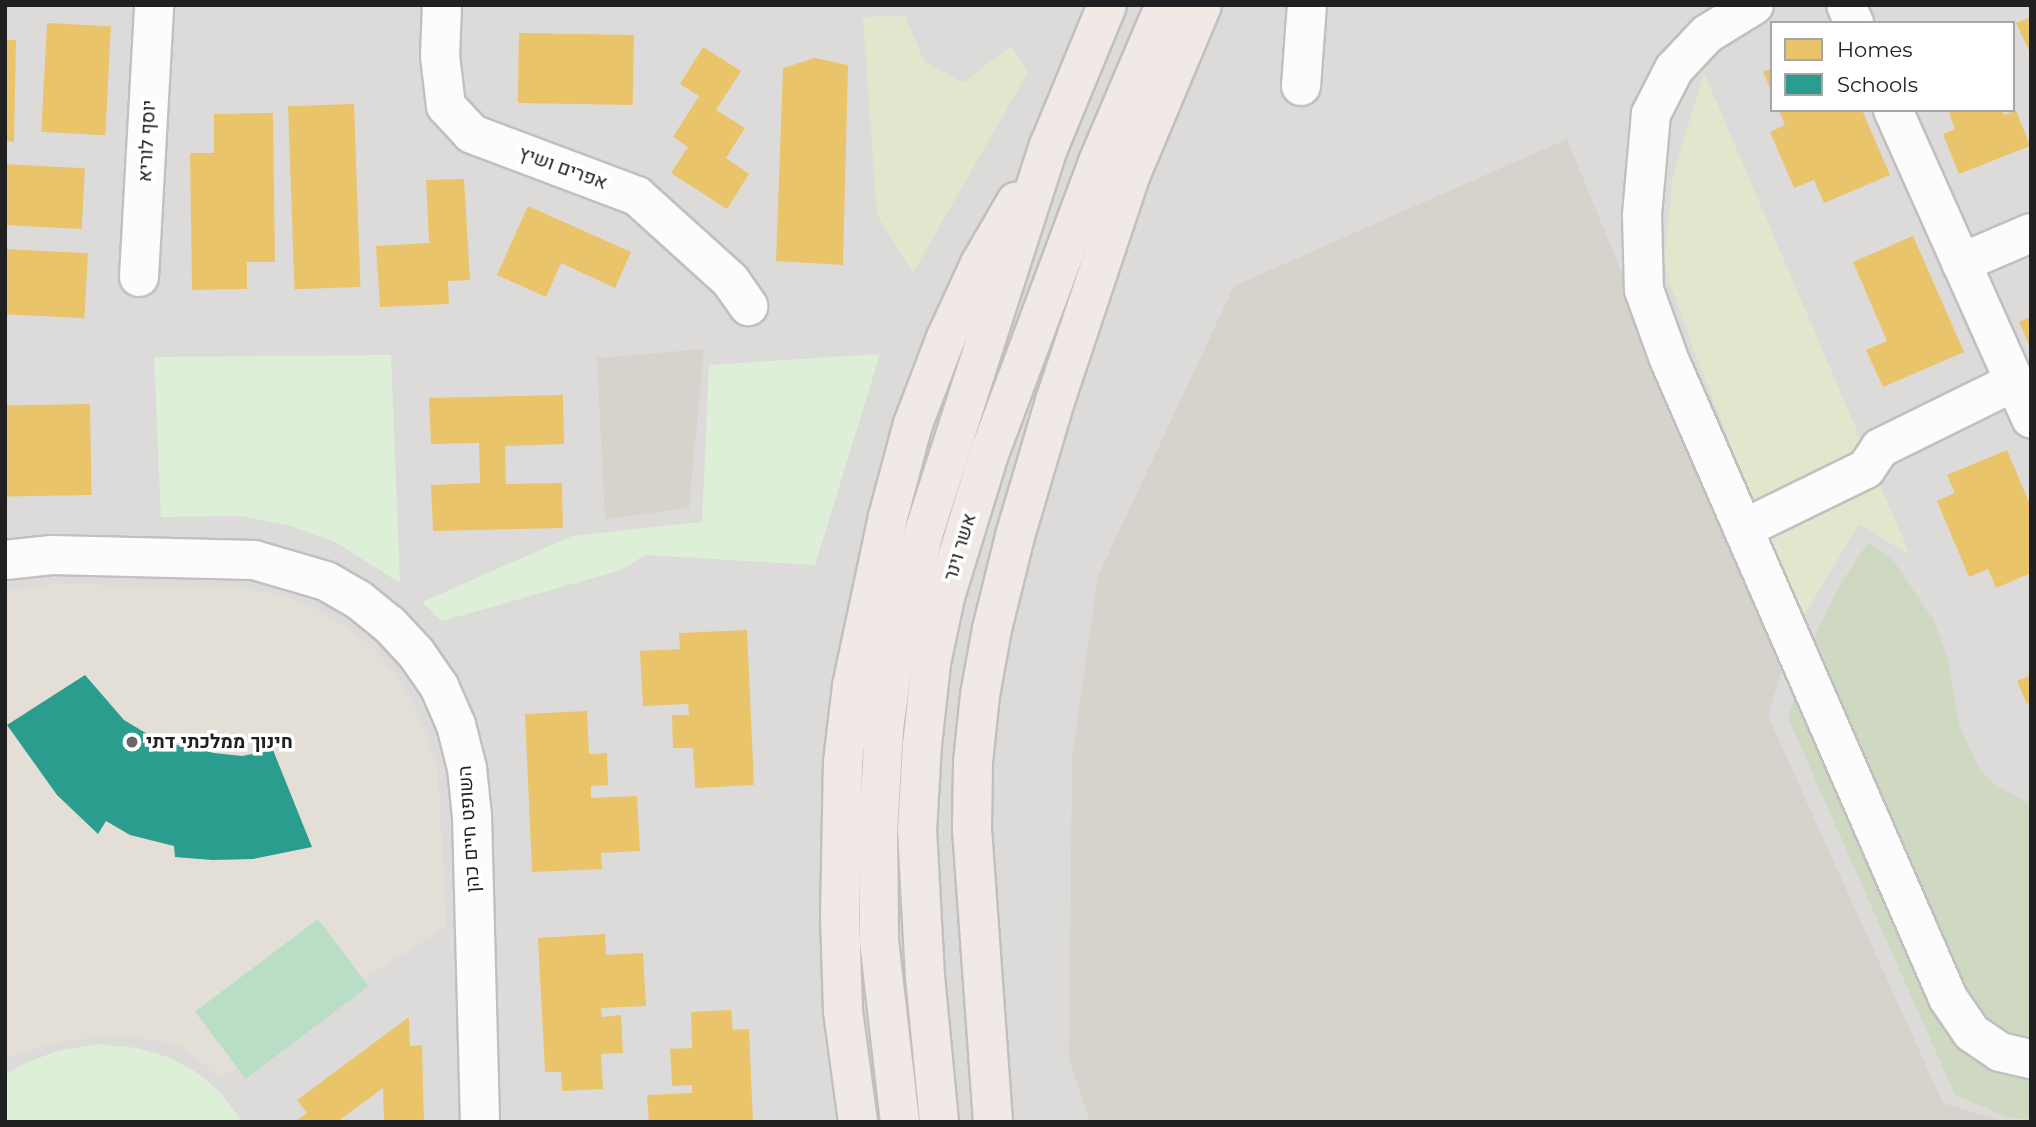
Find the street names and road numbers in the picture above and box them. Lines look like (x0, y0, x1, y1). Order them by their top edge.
street label: יוסף לוריא (133, 99, 161, 183)
street label: אפרים ושיץ (516, 141, 610, 195)
street label: אשר וינר (939, 511, 981, 583)
street label: השופט חיים כהן (453, 765, 485, 893)

